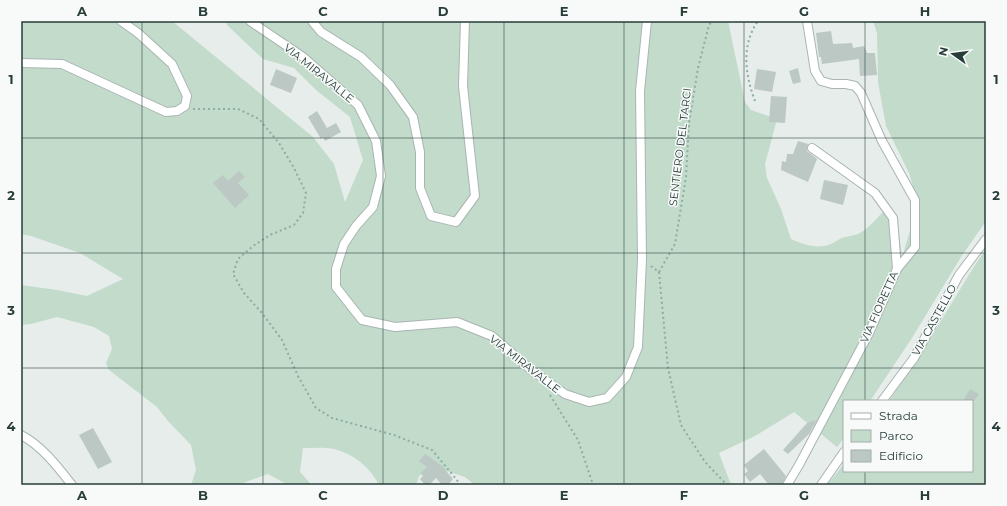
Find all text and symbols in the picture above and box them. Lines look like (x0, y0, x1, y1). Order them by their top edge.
text: A (76, 3, 88, 19)
text: B (198, 3, 208, 19)
text: C (318, 3, 328, 19)
text: D (438, 3, 449, 19)
text: E (560, 3, 569, 19)
text: F (680, 3, 688, 19)
text: G (799, 3, 809, 19)
text: H (920, 3, 930, 19)
north arrow (933, 34, 973, 74)
street label: VIA MIRAVALLE (281, 40, 357, 106)
text: N (935, 46, 951, 58)
text: 1 (8, 71, 14, 87)
text: 1 (993, 71, 999, 87)
street label: SENTIERO DEL TARCI (666, 87, 694, 207)
text: 2 (7, 187, 15, 203)
text: 2 (992, 187, 1000, 203)
street label: VIA FIORETTA (857, 269, 901, 345)
street label: VIA CASTELLO (909, 282, 959, 358)
text: 3 (6, 302, 15, 318)
text: 3 (991, 302, 1000, 318)
street label: VIA MIRAVALLE (487, 332, 563, 396)
legend (843, 400, 973, 472)
text: Strada (879, 408, 918, 423)
text: 4 (7, 418, 16, 434)
text: 4 (992, 418, 1001, 434)
text: Parco (879, 428, 913, 443)
text: Edificio (879, 448, 923, 463)
text: A (76, 487, 88, 503)
text: B (198, 487, 208, 503)
text: C (318, 487, 328, 503)
text: D (438, 487, 449, 503)
text: E (560, 487, 569, 503)
text: F (680, 487, 688, 503)
text: G (799, 487, 809, 503)
text: H (920, 487, 930, 503)

